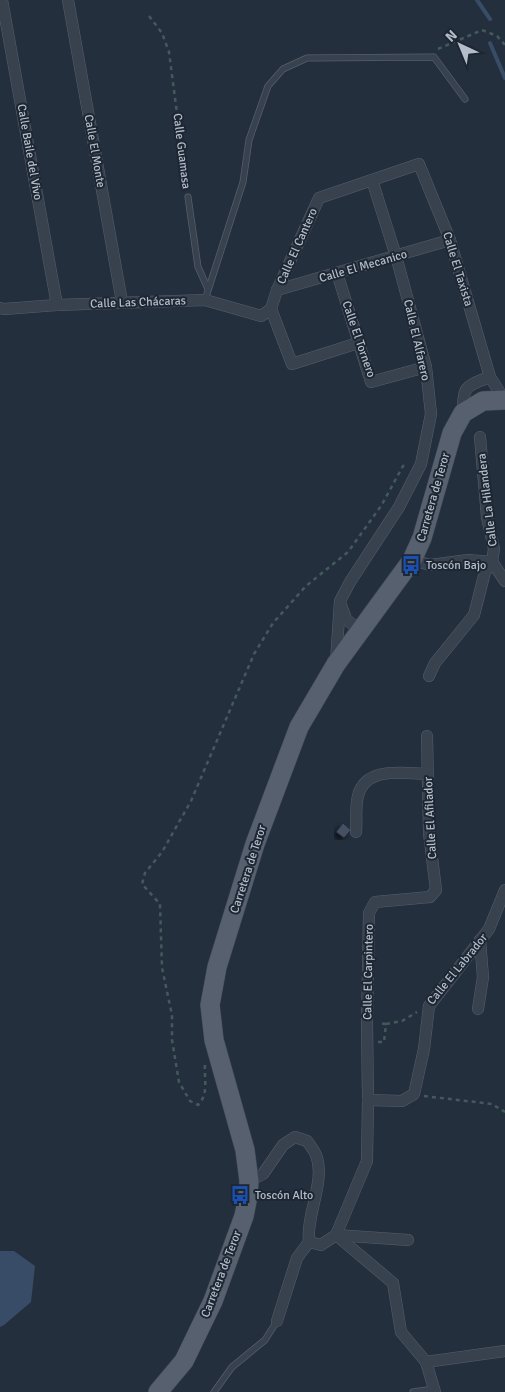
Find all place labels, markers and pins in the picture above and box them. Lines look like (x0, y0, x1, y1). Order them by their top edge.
bus stop icon: Toscón Bajo (400, 554, 422, 576)
place label: Toscón Bajo (426, 558, 486, 573)
bus stop icon: Toscón Alto (229, 1184, 251, 1206)
place label: Toscón Alto (255, 1188, 313, 1203)

